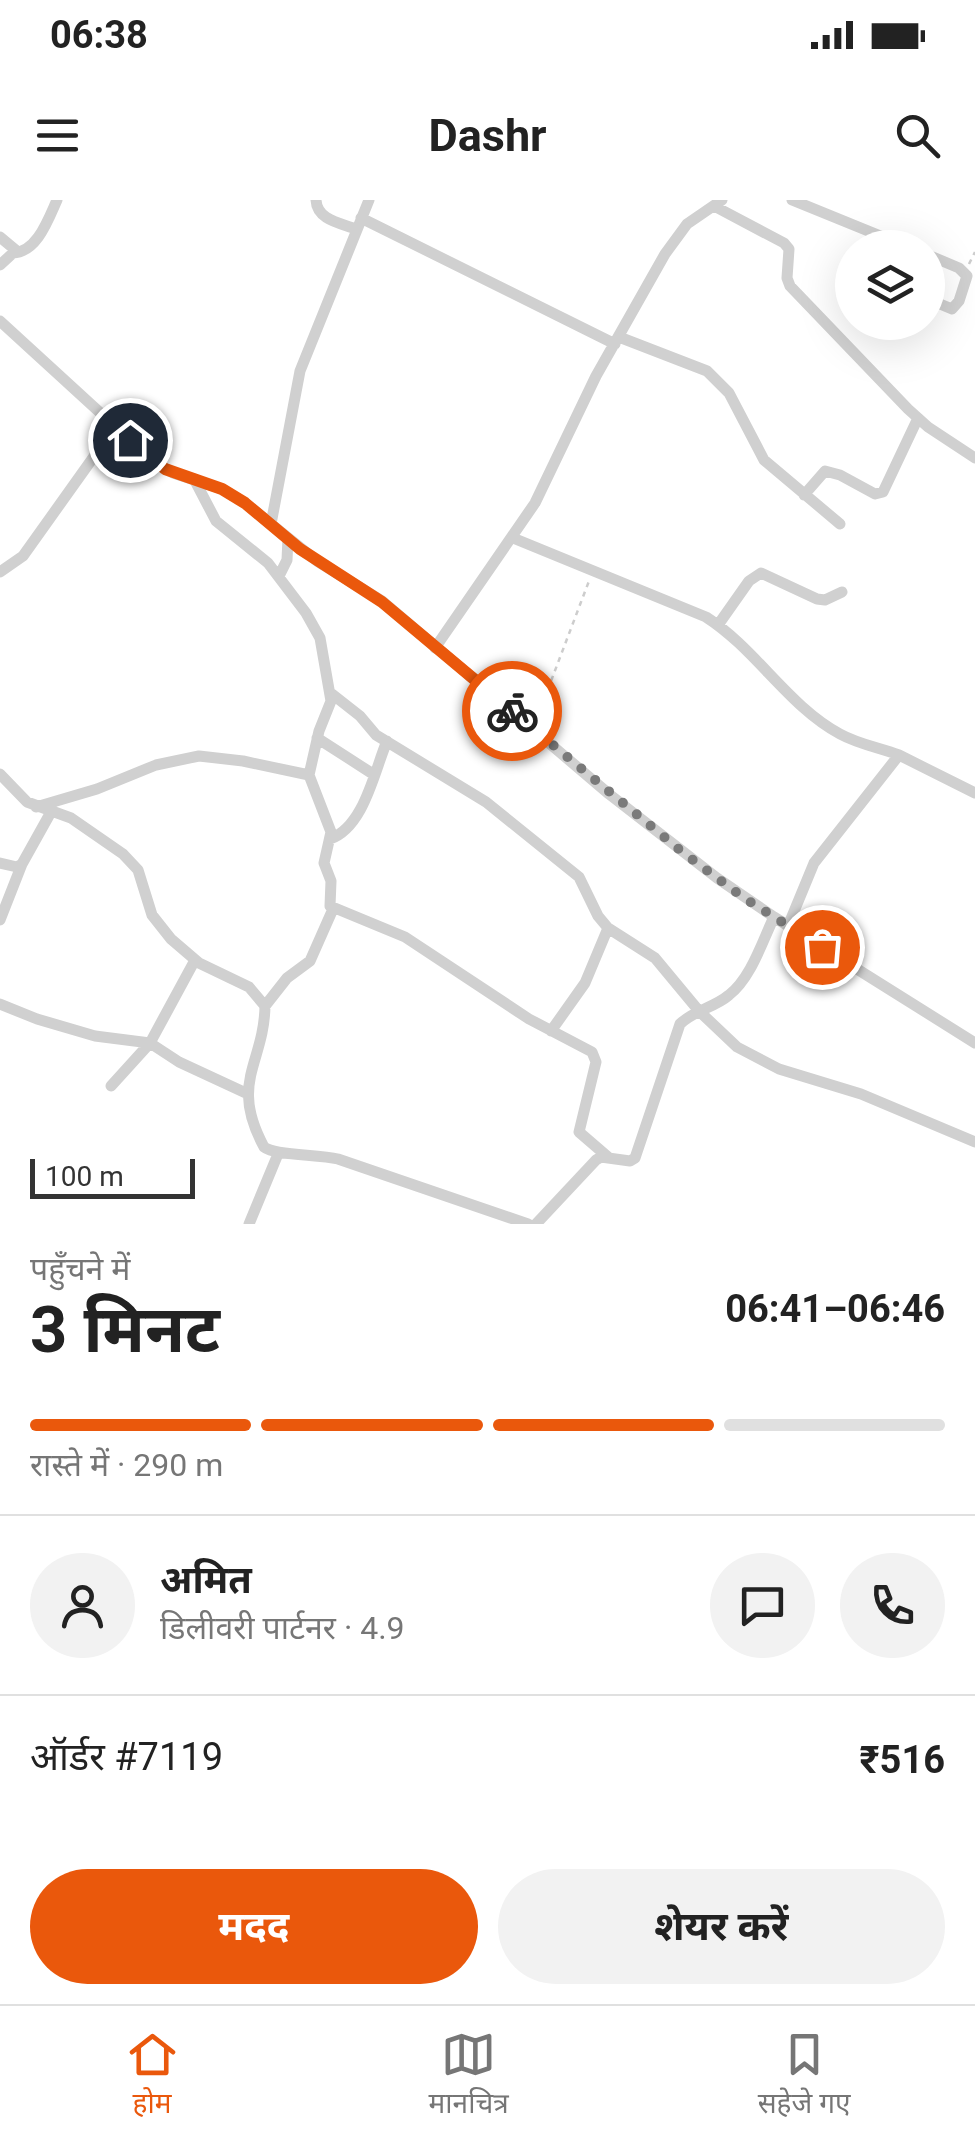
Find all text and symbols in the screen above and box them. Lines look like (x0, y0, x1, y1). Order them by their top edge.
text: 06:38 (50, 13, 148, 57)
icon: menu (30, 108, 85, 163)
icon: search (890, 108, 945, 163)
text: Dashr (428, 109, 547, 162)
map controls (835, 230, 945, 340)
button: layers (835, 230, 945, 340)
pin (88, 398, 173, 483)
icon: home (103, 413, 158, 468)
courier (462, 661, 562, 761)
icon: bike (485, 684, 540, 739)
pin (780, 905, 865, 990)
icon: bag (795, 920, 850, 975)
scale bar (30, 1154, 195, 1198)
text: 100 m (45, 1160, 124, 1193)
text: पहुँचने में (30, 1250, 130, 1288)
text: 06:41–06:46 (725, 1287, 945, 1331)
text: 3 मिनट (30, 1292, 220, 1368)
text: रास्ते में · 290 m (30, 1446, 223, 1484)
button: person (30, 1553, 135, 1658)
button: chat (710, 1553, 815, 1658)
button: phone (840, 1553, 945, 1658)
text: अमित (160, 1558, 252, 1602)
text: डिलीवरी पार्टनर · 4.9 (160, 1609, 405, 1647)
text: ऑर्डर #7119 (30, 1735, 223, 1779)
text: ₹516 (860, 1738, 945, 1782)
button: मदद (30, 1869, 478, 1984)
button: शेयर करें (498, 1869, 945, 1984)
tab: होम (125, 2027, 180, 2124)
tab: मानचित्र (429, 2027, 509, 2124)
tab: सहेजे गए (758, 2027, 850, 2124)

